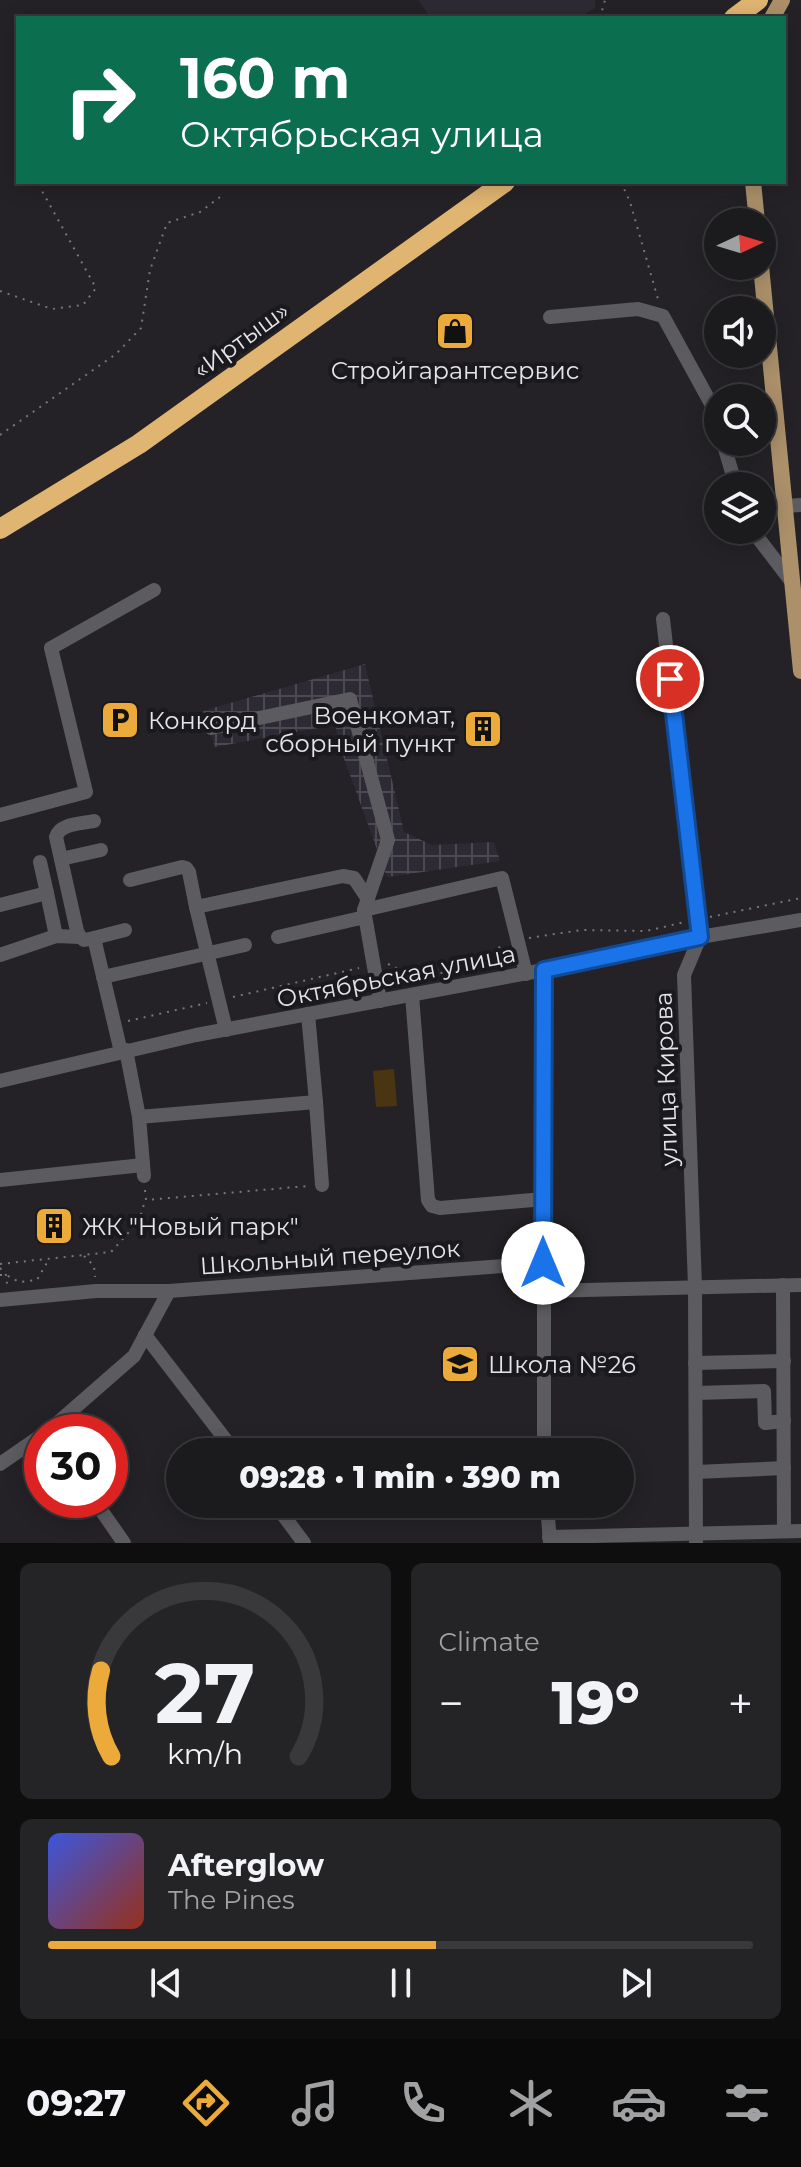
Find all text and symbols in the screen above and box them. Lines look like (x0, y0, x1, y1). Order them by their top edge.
text: 160 m (180, 44, 350, 112)
icon: right (48, 48, 152, 152)
text: Октябрьская улица (180, 112, 544, 156)
north arrow (704, 208, 776, 280)
map controls (704, 208, 776, 544)
street label: «Иртыш» (188, 296, 294, 384)
button: sound (704, 296, 776, 368)
shop icon: Стройгарантсервис (434, 310, 476, 352)
place label: Стройгарантсервис (331, 356, 579, 385)
button: search (704, 384, 776, 456)
button: layers (704, 472, 776, 544)
pin (636, 645, 704, 713)
icon: arrive (648, 657, 692, 701)
parking icon: Конкорд (99, 699, 141, 741)
place label: Военкомат, сборный пункт (265, 701, 456, 758)
place label: Конкорд (148, 706, 256, 735)
building icon: Военкомат, сборный пункт (462, 708, 504, 750)
street label: Октябрьская улица (274, 939, 518, 1013)
street label: улица Кирова (648, 991, 684, 1168)
building icon: ЖК "Новый парк" (33, 1205, 75, 1247)
place label: ЖК "Новый парк" (82, 1212, 299, 1241)
position arrow (501, 1221, 585, 1305)
street label: Школьный переулок (199, 1233, 461, 1281)
school or university icon: Школа №26 (439, 1343, 481, 1385)
place label: Школа №26 (488, 1350, 636, 1379)
speed limit sign: 30 (24, 1414, 128, 1518)
text: 09:28 · 1 min · 390 m (239, 1459, 561, 1496)
text: Climate (439, 1626, 540, 1658)
text: 27 (155, 1642, 256, 1744)
text: 19° (552, 1666, 640, 1739)
text: − (439, 1676, 464, 1730)
text: + (728, 1676, 753, 1730)
text: km/h (167, 1736, 243, 1771)
text: Afterglow (168, 1847, 324, 1884)
text: The Pines (168, 1884, 295, 1916)
icon: previous (144, 1961, 188, 2005)
icon: pause (379, 1961, 423, 2005)
icon: next (614, 1961, 658, 2005)
icon: directions (178, 2075, 234, 2131)
icon: music (287, 2075, 343, 2131)
icon: phone (395, 2075, 451, 2131)
icon: climate (503, 2075, 559, 2131)
icon: car (611, 2075, 667, 2131)
icon: filters (719, 2075, 775, 2131)
text: 09:27 (26, 2081, 126, 2125)

